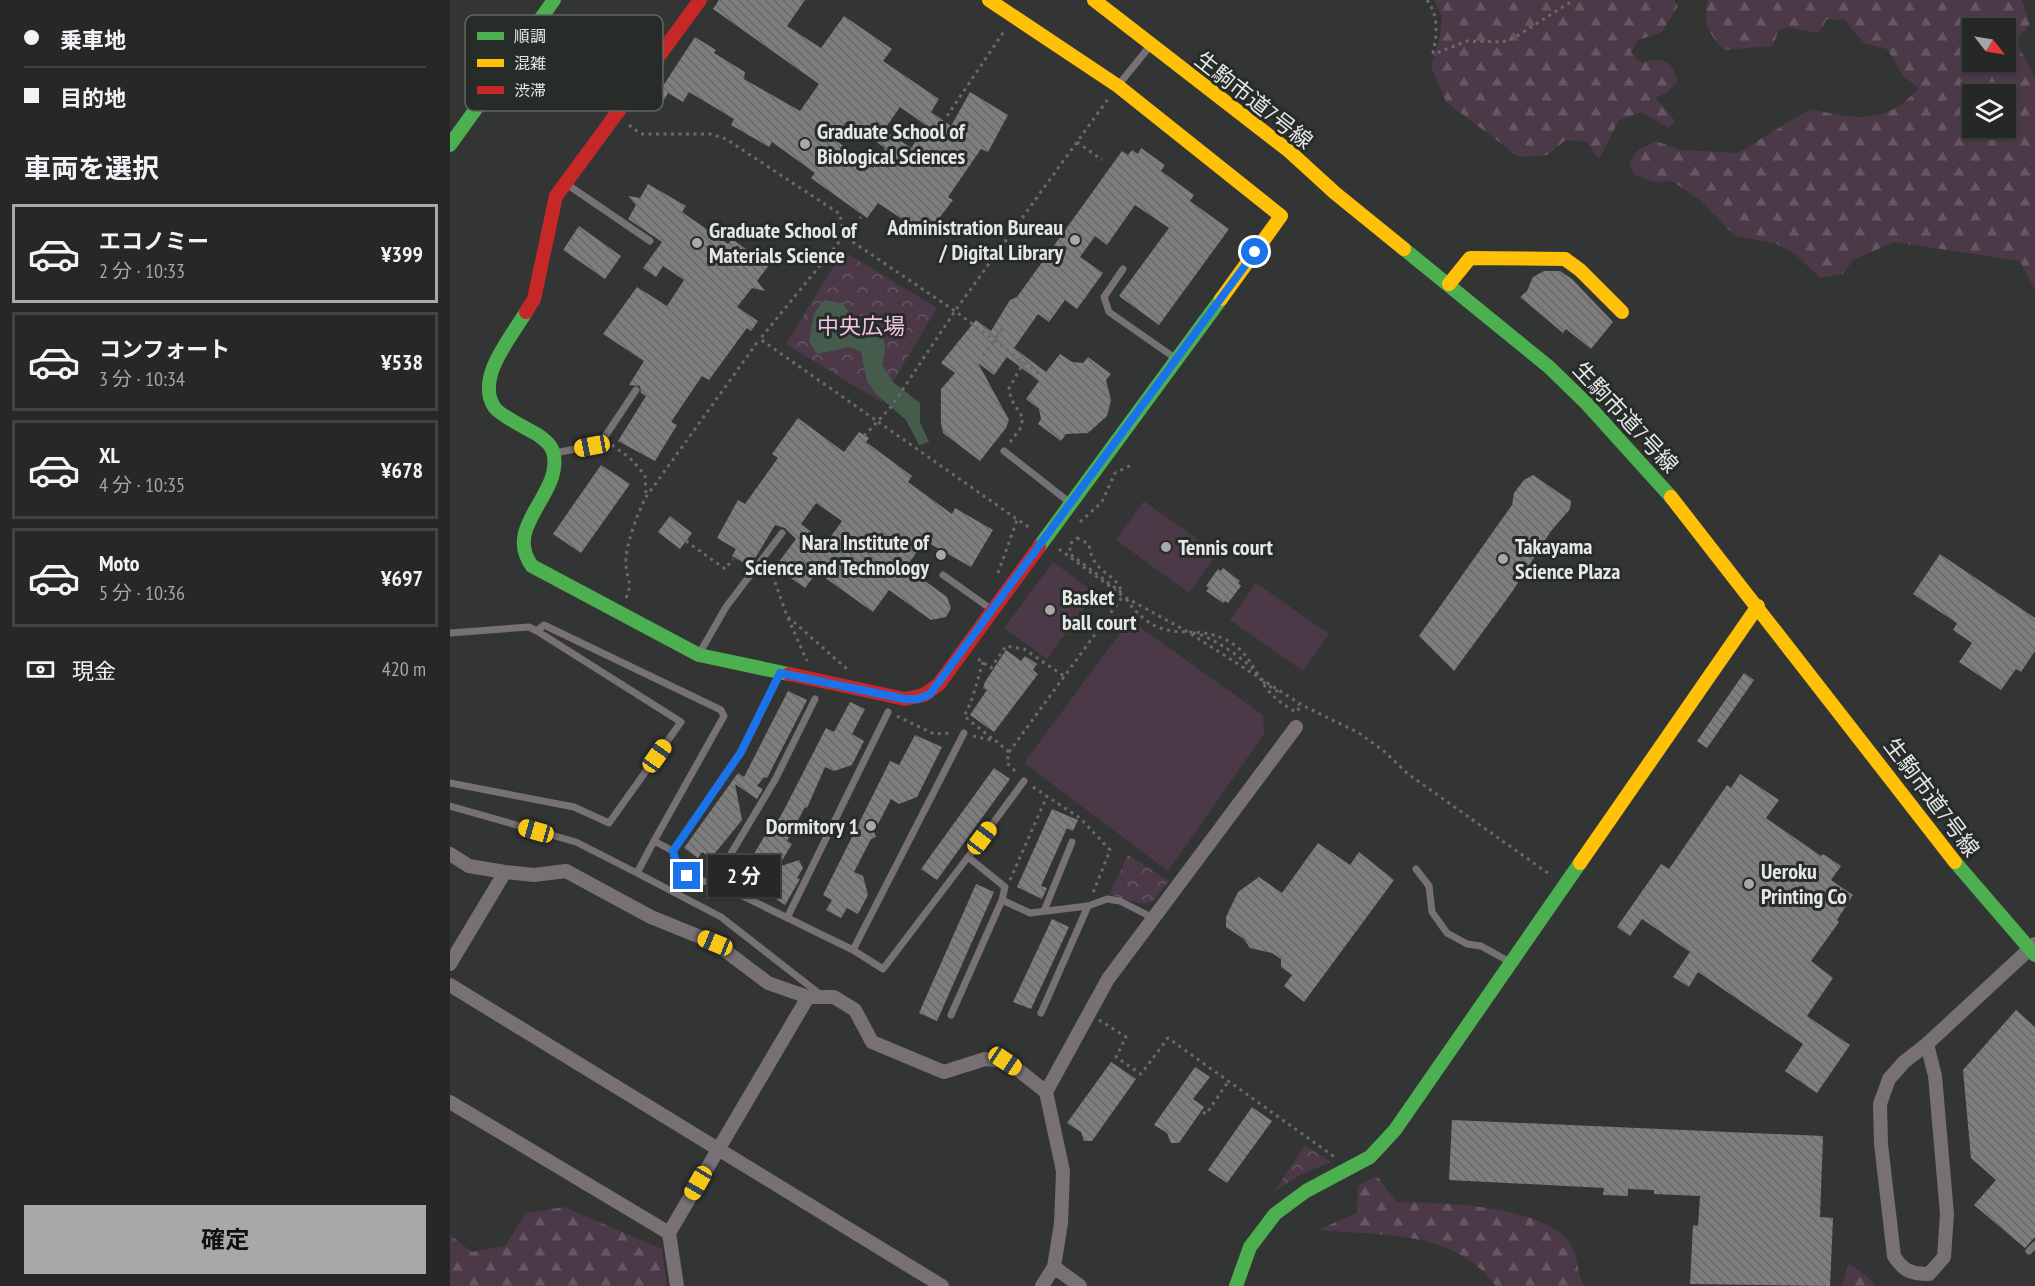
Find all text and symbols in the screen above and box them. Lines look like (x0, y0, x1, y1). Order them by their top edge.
legend (465, 15, 663, 111)
north arrow (1962, 18, 2016, 72)
map controls (1962, 18, 2016, 138)
text: 乗車地 (60, 26, 126, 54)
text: 順調 (514, 26, 546, 46)
street label: 生駒市道7号線 (1189, 45, 1319, 155)
text: 混雑 (514, 53, 546, 73)
text: 渋滞 (514, 80, 546, 100)
text: 目的地 (60, 84, 126, 112)
button: layers (1962, 84, 2016, 138)
place label: Graduate School of Biological Sciences (817, 117, 966, 170)
marker: Graduate School of Biological Sciences (798, 137, 812, 151)
text: 車両を選択 (24, 151, 159, 185)
place label: Administration Bureau / Digital Library (886, 213, 1064, 266)
place label: Graduate School of Materials Science (709, 216, 858, 269)
icon: car (27, 227, 81, 281)
text: エコノミー (99, 227, 209, 255)
marker: Administration Bureau / Digital Library (1068, 233, 1082, 247)
marker: Graduate School of Materials Science (690, 236, 704, 250)
route start (1241, 238, 1268, 265)
text: ¥399 (381, 240, 423, 268)
text: 2 分 · 10:33 (99, 258, 185, 284)
park label: 中央広場 (817, 312, 905, 340)
icon: car (27, 335, 81, 389)
text: コンフォート (99, 335, 230, 363)
text: ¥538 (381, 348, 423, 376)
street label: 生駒市道7号線 (1567, 356, 1685, 478)
text: 3 分 · 10:34 (99, 366, 185, 392)
car (573, 434, 611, 458)
text: XL (99, 441, 120, 469)
icon: car (27, 443, 81, 497)
text: ¥678 (381, 456, 423, 484)
text: 4 分 · 10:35 (99, 472, 185, 498)
place label: Nara Institute of Science and Technology (745, 528, 930, 581)
place label: Takayama Science Plaza (1515, 532, 1620, 585)
place label: Tennis court (1178, 533, 1273, 561)
marker: Tennis court (1159, 540, 1173, 554)
marker: Nara Institute of Science and Technology (934, 548, 948, 562)
text: Moto (99, 549, 140, 577)
icon: car (27, 551, 81, 605)
marker: Takayama Science Plaza (1496, 552, 1510, 566)
text: ¥697 (381, 564, 423, 592)
text: 5 分 · 10:36 (99, 580, 185, 606)
place label: Basket ball court (1062, 583, 1137, 636)
marker: Basket ball court (1043, 603, 1057, 617)
icon: cash (24, 653, 57, 686)
text: 420 m (382, 656, 426, 682)
text: 現金 (72, 657, 116, 685)
street label: 生駒市道7号線 (1878, 732, 1986, 862)
car (639, 736, 675, 776)
place label: Dormitory 1 (766, 812, 859, 840)
car (516, 817, 556, 845)
car (964, 818, 1000, 858)
marker: Dormitory 1 (864, 819, 878, 833)
callout: 2 分 (708, 855, 780, 897)
place label: Ueroku Printing Co (1761, 857, 1847, 910)
route end (673, 862, 700, 889)
text: 2 分 (727, 863, 761, 889)
marker: Ueroku Printing Co (1742, 877, 1756, 891)
car (695, 928, 735, 958)
car (985, 1043, 1025, 1079)
car (681, 1163, 715, 1203)
button: 確定 (24, 1205, 426, 1274)

